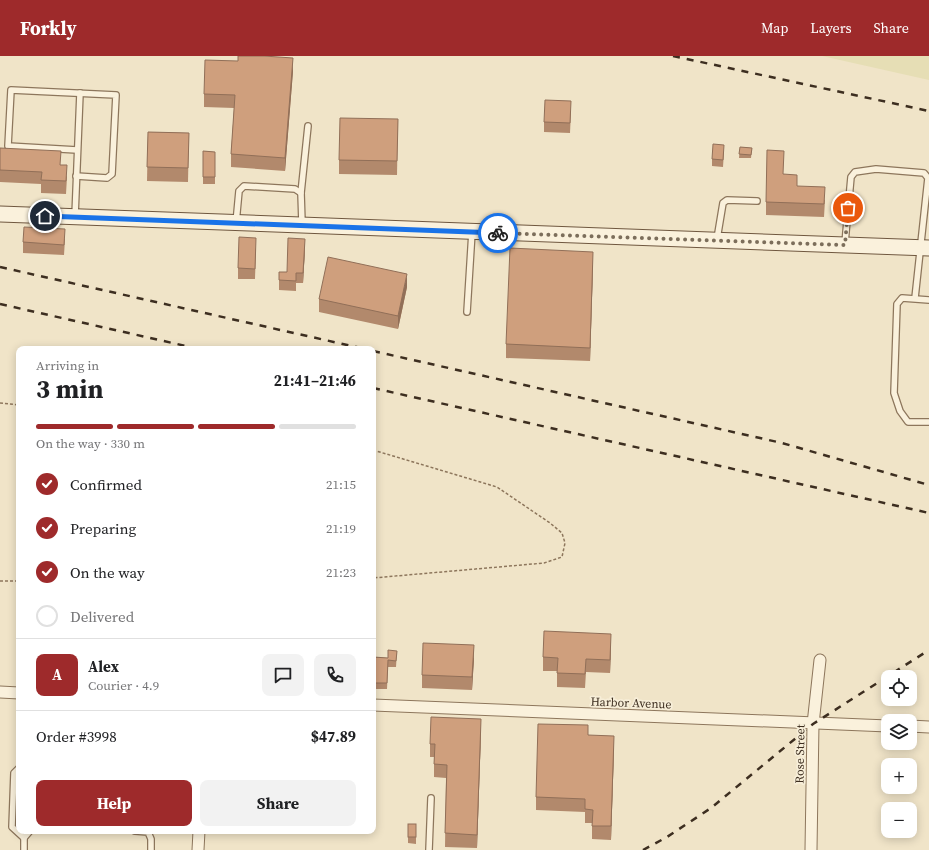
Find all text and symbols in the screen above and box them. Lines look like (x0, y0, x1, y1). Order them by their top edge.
text: Forkly (20, 15, 77, 41)
text: Map (761, 18, 788, 38)
text: Layers (810, 18, 852, 38)
text: Share (874, 18, 909, 38)
pin (831, 191, 865, 225)
icon: bag (837, 197, 859, 219)
pin (28, 199, 62, 233)
icon: home (34, 205, 56, 227)
courier (478, 213, 518, 253)
icon: bike (487, 222, 509, 244)
text: Arriving in (36, 357, 99, 374)
text: 21:41–21:46 (274, 370, 356, 391)
text: 3 min (36, 371, 103, 407)
text: On the way · 330 m (36, 435, 145, 452)
icon: check (36, 473, 58, 495)
text: Confirmed (70, 474, 142, 495)
text: 21:15 (326, 476, 356, 493)
icon: check (36, 517, 58, 539)
text: Preparing (70, 518, 136, 539)
text: 21:19 (326, 520, 356, 537)
icon: check (36, 561, 58, 583)
text: On the way (70, 562, 145, 583)
text: 21:23 (326, 564, 356, 581)
text: Delivered (70, 606, 134, 627)
button: chat (262, 654, 304, 696)
button: phone (314, 654, 356, 696)
text: Alex (88, 656, 119, 677)
text: A (52, 664, 62, 685)
map controls (881, 670, 917, 838)
button: locate (881, 670, 917, 706)
text: Courier · 4.9 (88, 677, 159, 694)
street label: Harbor Avenue (590, 694, 672, 712)
button: layers (881, 714, 917, 750)
street label: Rose Street (791, 724, 809, 784)
text: Order #3998 (36, 726, 117, 747)
text: $47.89 (311, 726, 356, 747)
button: + (881, 758, 917, 794)
button: Help (36, 780, 192, 826)
button: Share (200, 780, 356, 826)
button: − (881, 802, 917, 838)

